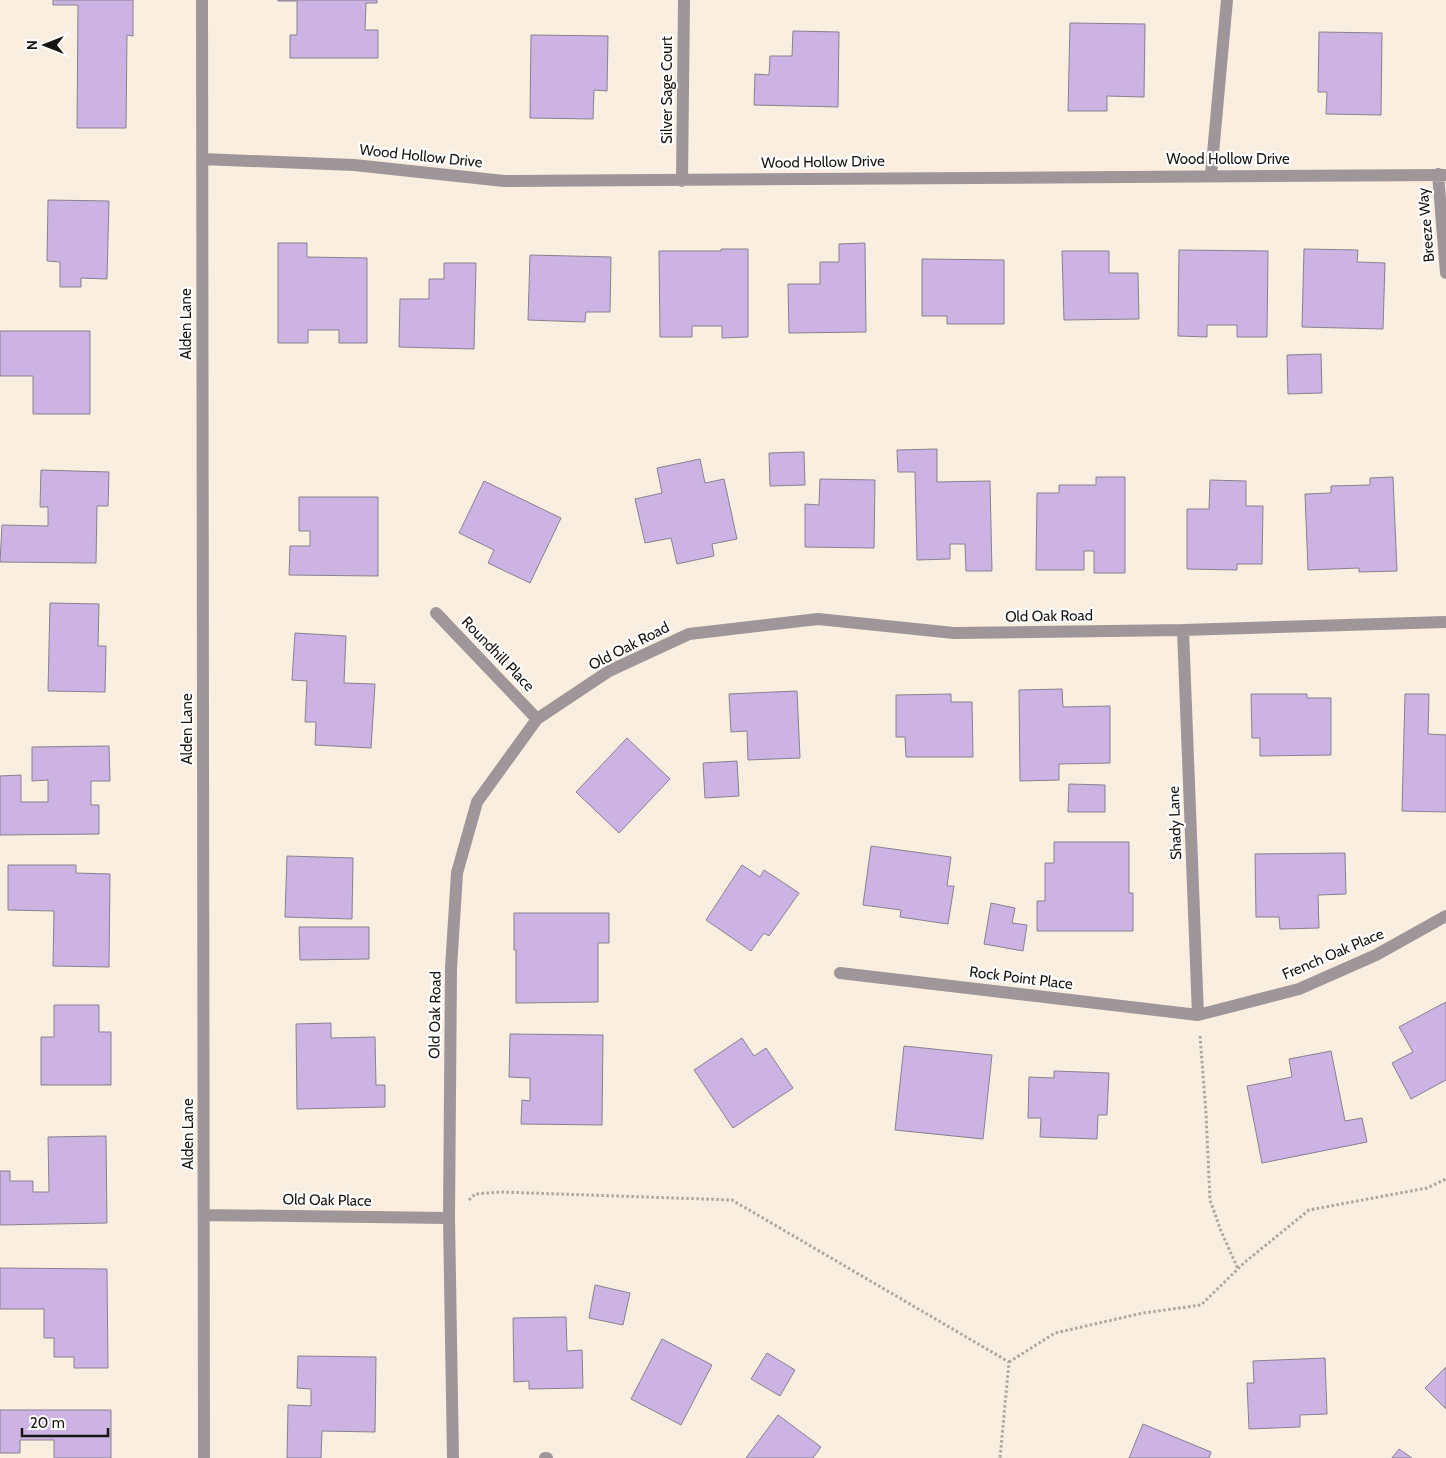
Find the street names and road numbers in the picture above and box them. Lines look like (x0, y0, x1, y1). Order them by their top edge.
street label: Silver Sage Court (658, 36, 676, 144)
street label: Wood Hollow Drive (359, 141, 484, 171)
street label: Wood Hollow Drive (1166, 150, 1290, 168)
street label: Wood Hollow Drive (761, 152, 885, 172)
street label: Breeze Way (1414, 187, 1438, 263)
street label: Alden Lane (177, 288, 195, 360)
street label: Old Oak Road (1005, 606, 1093, 626)
street label: Roundhill Place (458, 613, 538, 695)
street label: Old Oak Road (586, 618, 672, 674)
street label: Alden Lane (178, 693, 196, 765)
street label: Shady Lane (1165, 785, 1185, 860)
street label: French Oak Place (1280, 924, 1387, 983)
street label: Rock Point Place (968, 963, 1074, 993)
street label: Old Oak Road (425, 971, 445, 1059)
street label: Alden Lane (179, 1098, 197, 1170)
street label: Old Oak Place (282, 1190, 372, 1210)

